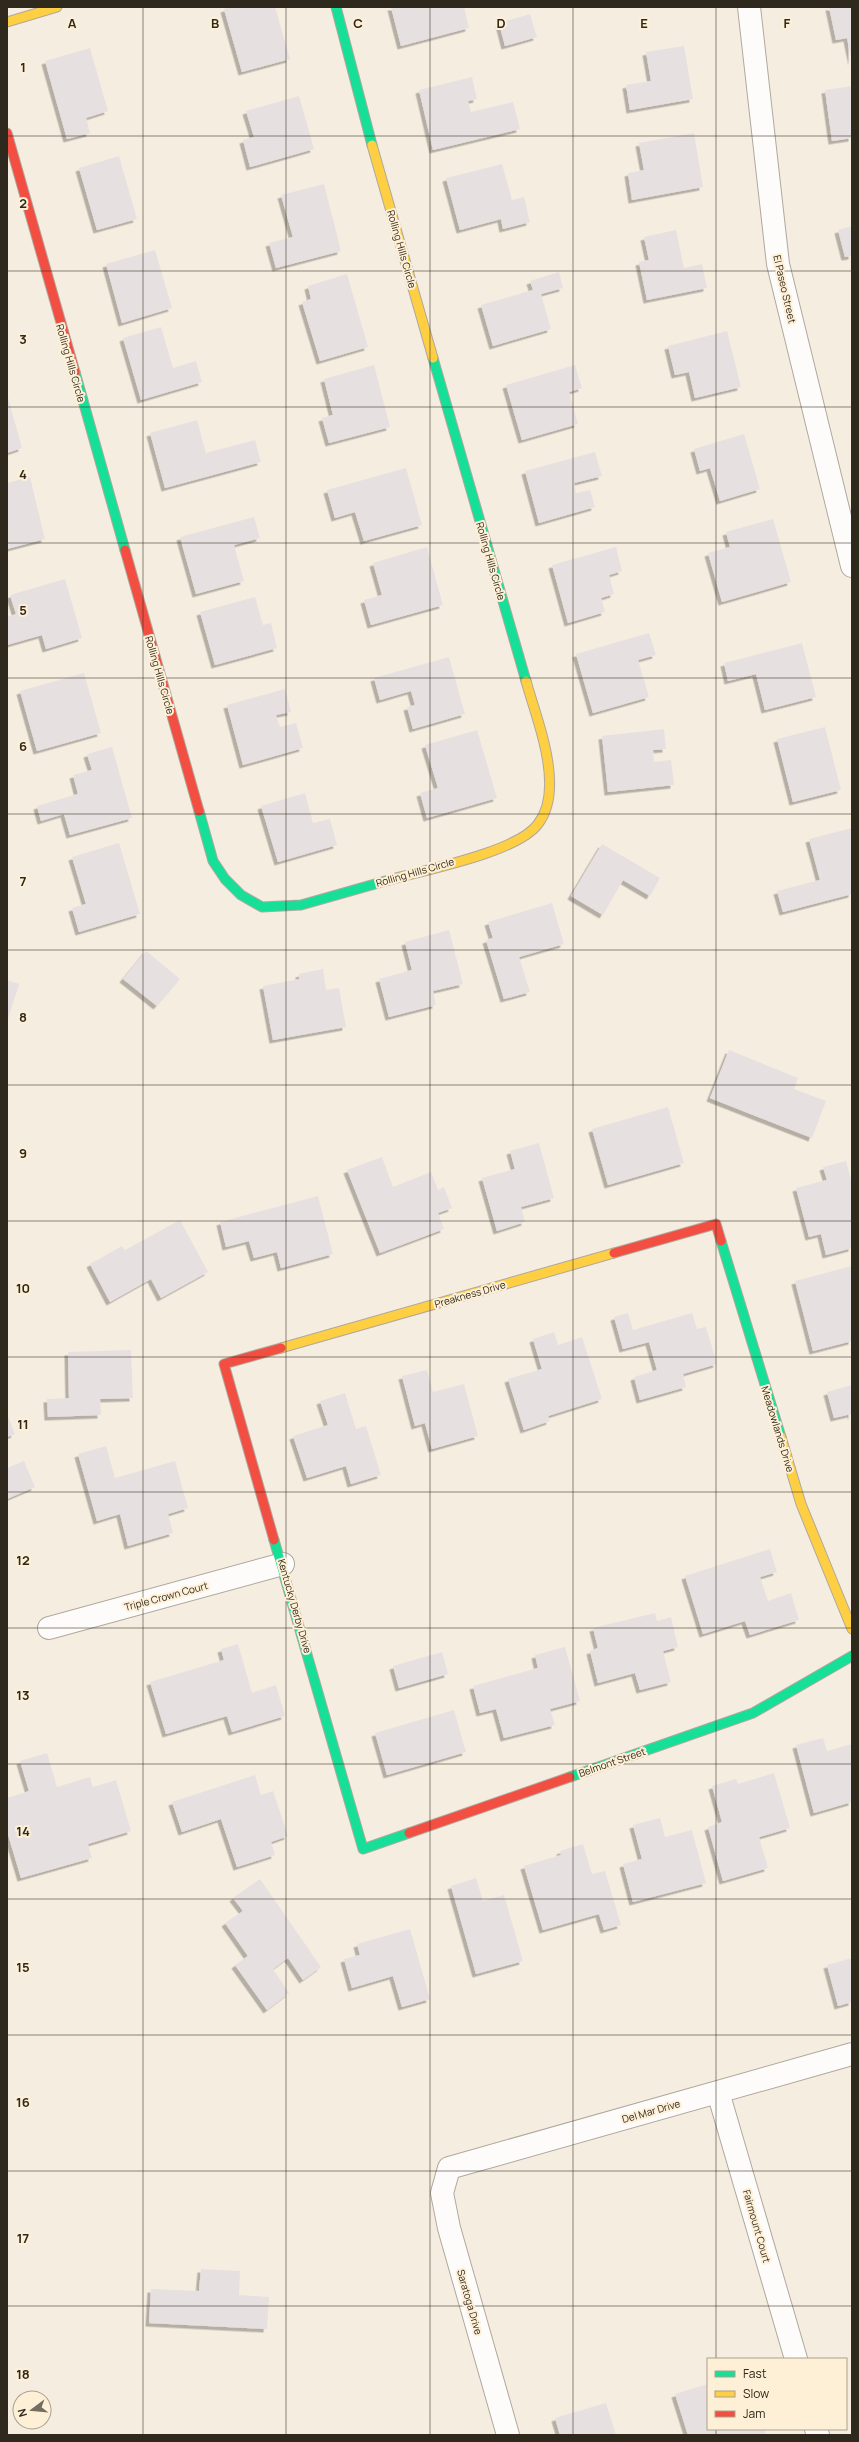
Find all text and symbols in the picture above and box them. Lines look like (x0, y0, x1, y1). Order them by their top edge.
text: A (68, 14, 77, 32)
text: B (211, 14, 219, 32)
text: C (353, 14, 363, 32)
text: D (496, 14, 506, 32)
text: E (640, 14, 648, 32)
text: F (784, 14, 791, 32)
text: 1 (20, 58, 26, 76)
text: 2 (19, 194, 27, 212)
street label: Rolling Hills Circle (384, 208, 420, 290)
street label: El Paseo Street (770, 253, 800, 325)
street label: Rolling Hills Circle (53, 322, 89, 404)
text: 3 (19, 330, 27, 348)
text: 4 (19, 465, 27, 483)
street label: Rolling Hills Circle (473, 520, 509, 602)
text: 5 (19, 601, 27, 619)
street label: Rolling Hills Circle (142, 634, 178, 716)
text: 6 (19, 737, 27, 755)
street label: Rolling Hills Circle (374, 854, 456, 890)
text: 7 (20, 872, 27, 890)
text: 8 (19, 1008, 27, 1026)
text: 9 (19, 1144, 27, 1162)
street label: Preakness Drive (433, 1277, 507, 1311)
text: 10 (16, 1279, 30, 1297)
street label: Meadowlands Drive (758, 1384, 798, 1474)
text: 11 (17, 1415, 29, 1433)
text: 12 (16, 1551, 30, 1569)
street label: Kentucky Derby Drive (275, 1557, 315, 1655)
street label: Triple Crown Court (123, 1578, 209, 1614)
text: 13 (16, 1686, 30, 1704)
street label: Belmont Street (577, 1744, 647, 1780)
text: 14 (16, 1822, 30, 1840)
text: 15 (16, 1958, 30, 1976)
text: 16 (16, 2093, 30, 2111)
street label: Del Mar Drive (620, 2096, 682, 2126)
street label: Fairmount Court (740, 2188, 774, 2264)
text: 17 (17, 2229, 29, 2247)
street label: Saratoga Drive (454, 2268, 486, 2336)
legend (707, 2358, 847, 2430)
text: 18 (16, 2365, 30, 2383)
text: Fast (743, 2365, 767, 2382)
text: Slow (743, 2385, 769, 2402)
north arrow (12, 2390, 52, 2430)
text: Jam (743, 2405, 765, 2422)
text: N (14, 2407, 30, 2419)

